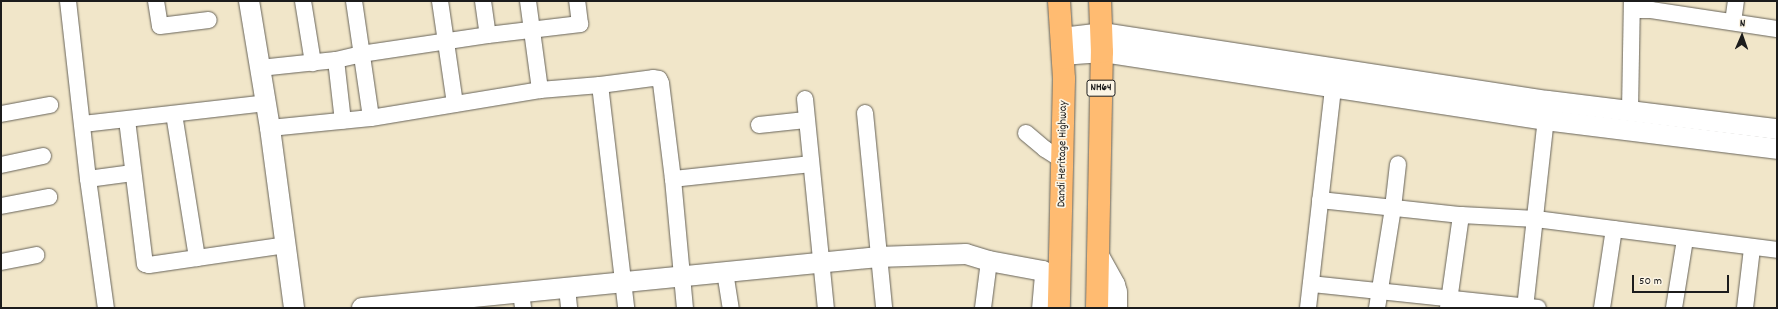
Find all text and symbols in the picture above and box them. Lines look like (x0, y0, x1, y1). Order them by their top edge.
north arrow (1722, 16, 1762, 56)
text: N (1739, 16, 1745, 32)
road number: NH64 (1086, 79, 1116, 97)
street label: Dandi Heritage Highway (1055, 101, 1071, 207)
scale bar (1634, 267, 1731, 293)
text: 50 m (1639, 273, 1662, 290)

